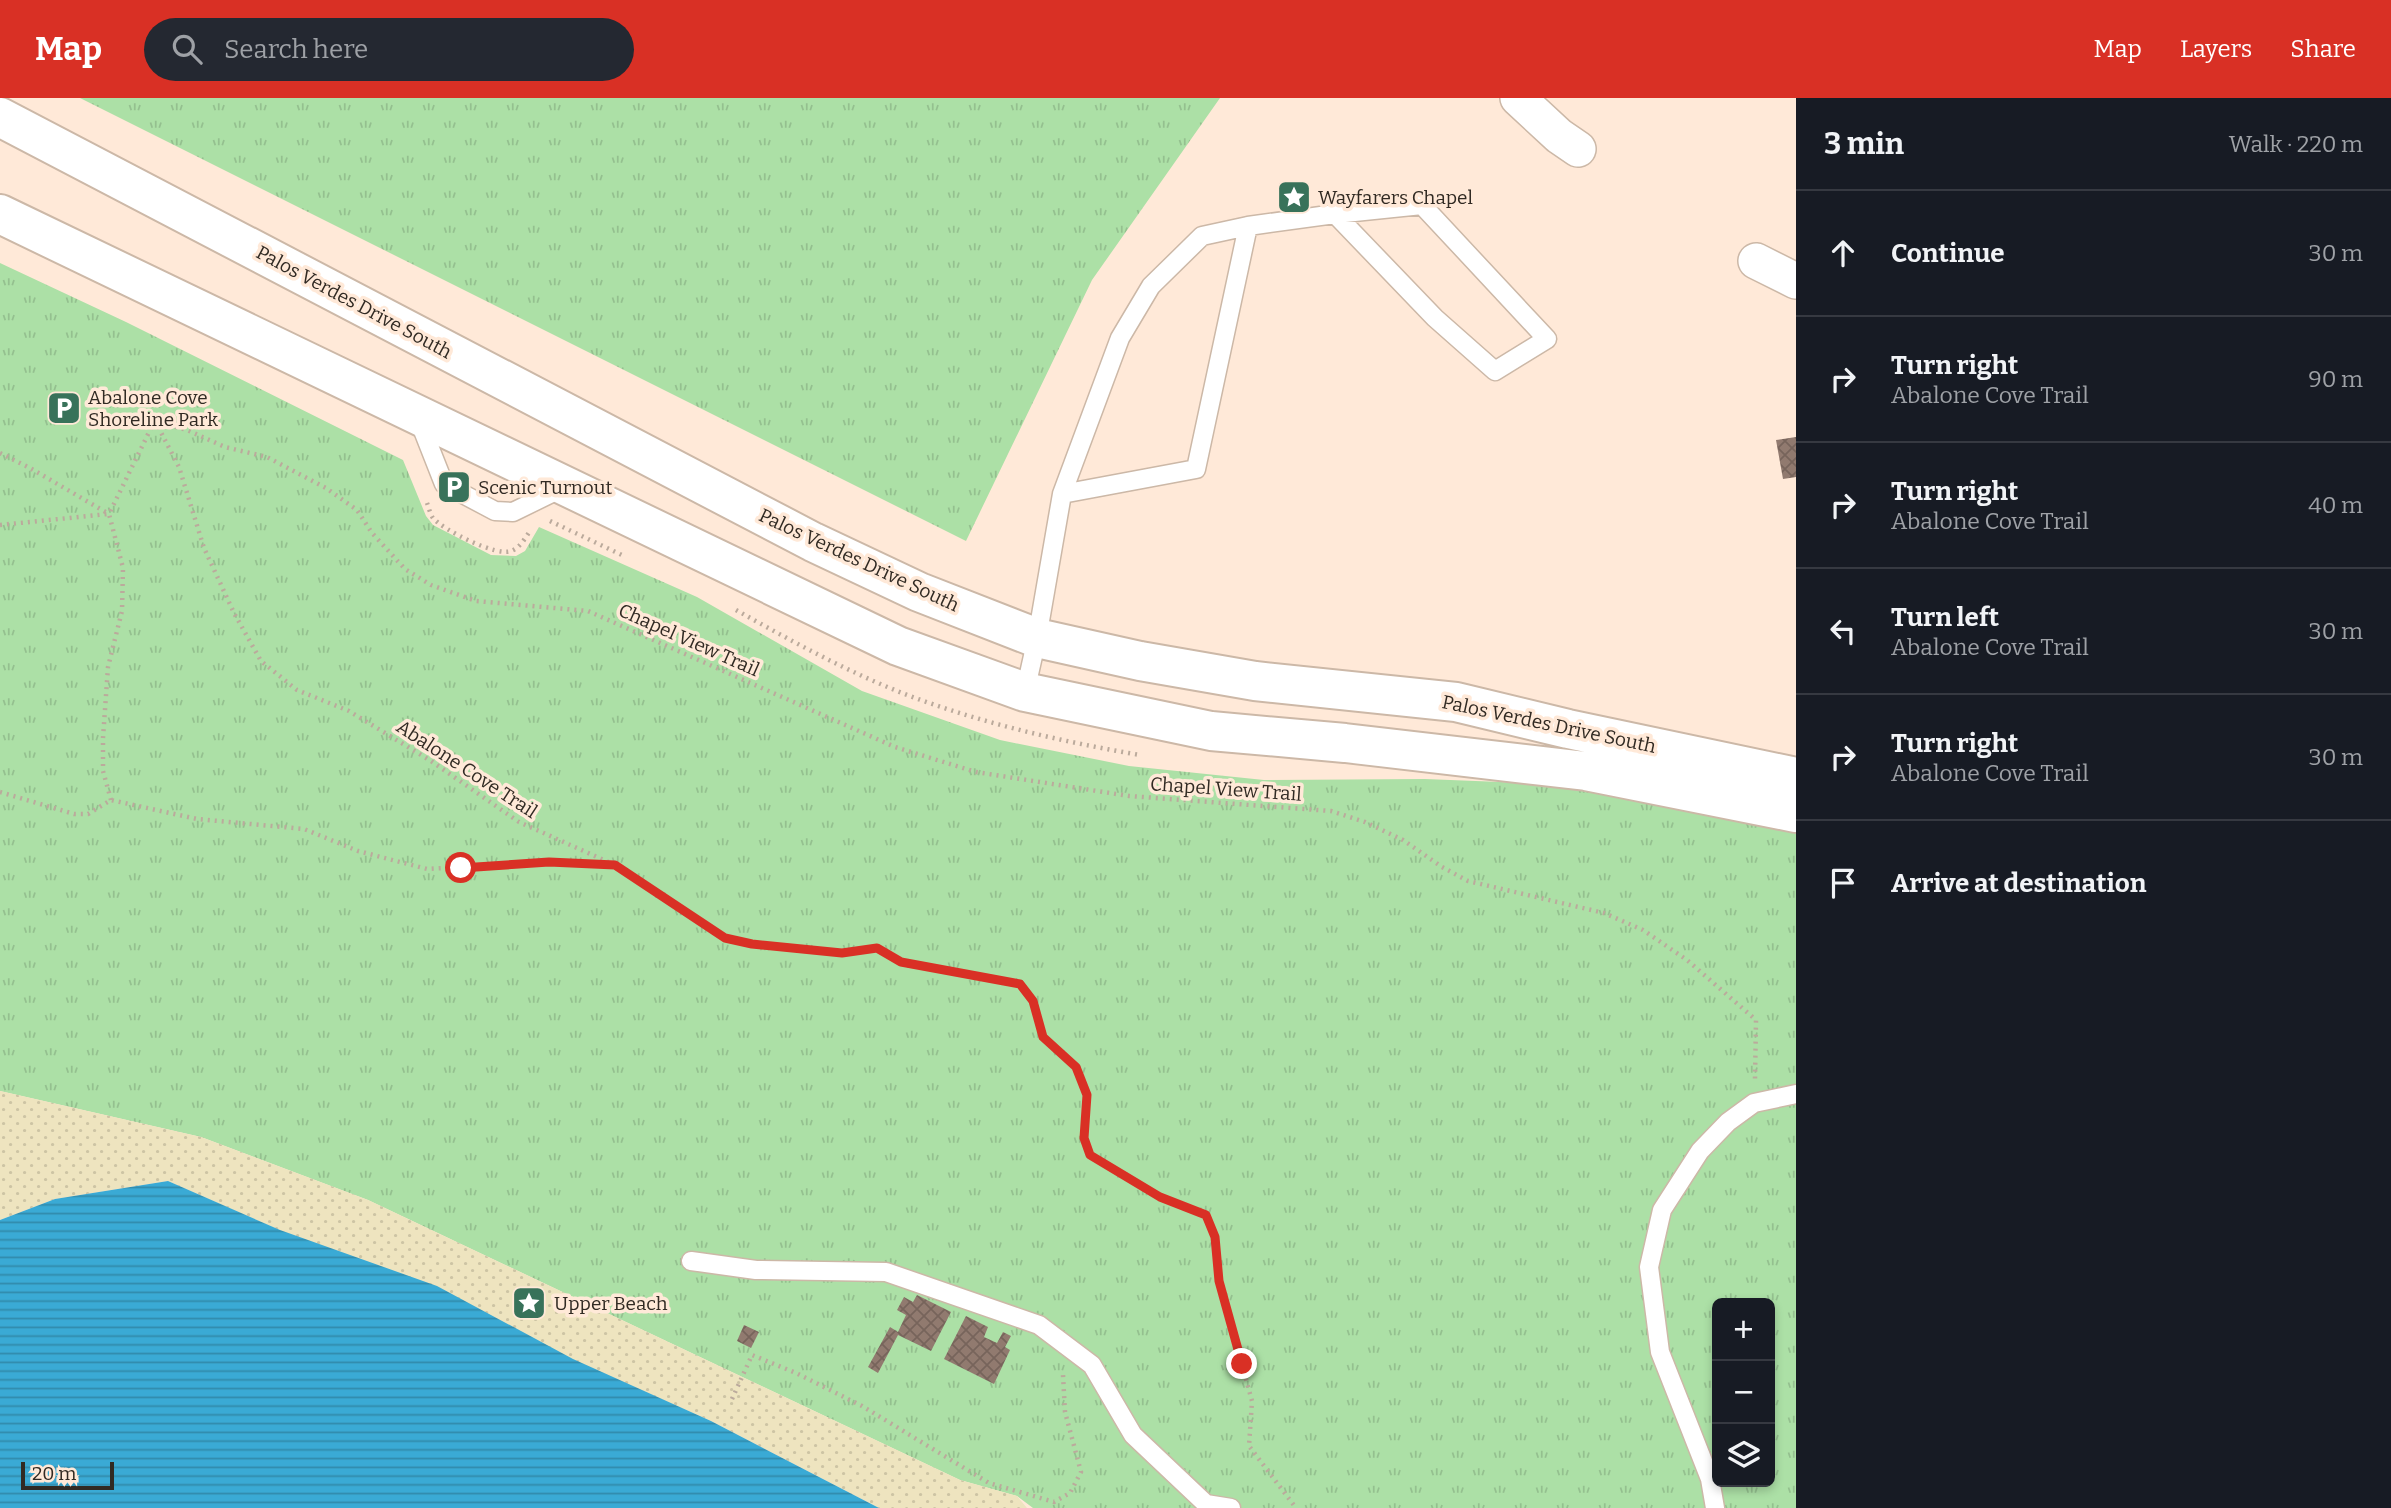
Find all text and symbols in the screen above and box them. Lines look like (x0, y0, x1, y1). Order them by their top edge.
search box (144, 18, 634, 81)
text: Map (35, 29, 102, 69)
icon: search (168, 30, 206, 68)
text: Search here (224, 34, 368, 65)
text: Map (2094, 35, 2142, 63)
text: Layers (2180, 35, 2252, 63)
text: Share (2290, 35, 2356, 63)
text: 3 min (1824, 126, 1904, 162)
text: Walk · 220 m (2229, 130, 2363, 158)
place icon: Wayfarers Chapel (1275, 178, 1313, 216)
place label: Wayfarers Chapel (1318, 186, 1473, 209)
icon: ahead (1824, 234, 1862, 272)
text: Continue (1891, 238, 2005, 269)
text: 30 m (2309, 239, 2363, 267)
street label: Palos Verdes Drive South (252, 241, 456, 363)
text: Turn right (1891, 350, 2018, 381)
icon: right (1824, 360, 1862, 398)
text: 90 m (2308, 365, 2363, 393)
text: Abalone Cove Trail (1891, 381, 2089, 409)
place label: Abalone Cove Shoreline Park (88, 386, 218, 431)
parking icon: Abalone Cove Shoreline Park (45, 389, 83, 427)
parking icon: Scenic Turnout (435, 468, 473, 506)
place label: Scenic Turnout (478, 476, 613, 499)
text: Turn right (1891, 476, 2018, 507)
icon: right (1824, 486, 1862, 524)
text: 40 m (2308, 491, 2363, 519)
street label: Palos Verdes Drive South (755, 503, 963, 617)
text: Abalone Cove Trail (1891, 507, 2089, 535)
street label: Chapel View Trail (615, 599, 763, 681)
text: Turn left (1891, 602, 1999, 633)
icon: left (1824, 612, 1862, 650)
text: 30 m (2309, 617, 2363, 645)
text: Abalone Cove Trail (1891, 633, 2089, 661)
street label: Palos Verdes Drive South (1440, 690, 1658, 758)
street label: Abalone Cove Trail (392, 715, 542, 823)
text: Turn right (1891, 728, 2018, 759)
icon: right (1824, 738, 1862, 776)
text: 30 m (2309, 743, 2363, 771)
text: Abalone Cove Trail (1891, 759, 2089, 787)
street label: Chapel View Trail (1149, 772, 1303, 806)
route start (445, 852, 476, 883)
icon: arrive (1824, 864, 1862, 902)
text: Arrive at destination (1891, 868, 2146, 899)
place icon: Upper Beach (510, 1284, 548, 1322)
place label: Upper Beach (554, 1292, 668, 1315)
map controls (1712, 1298, 1775, 1487)
button: + (1712, 1298, 1775, 1361)
route end (1226, 1348, 1257, 1379)
button: − (1712, 1361, 1775, 1424)
button: layers (1712, 1424, 1775, 1487)
scale bar (21, 1459, 114, 1491)
text: 20 m (32, 1462, 76, 1485)

